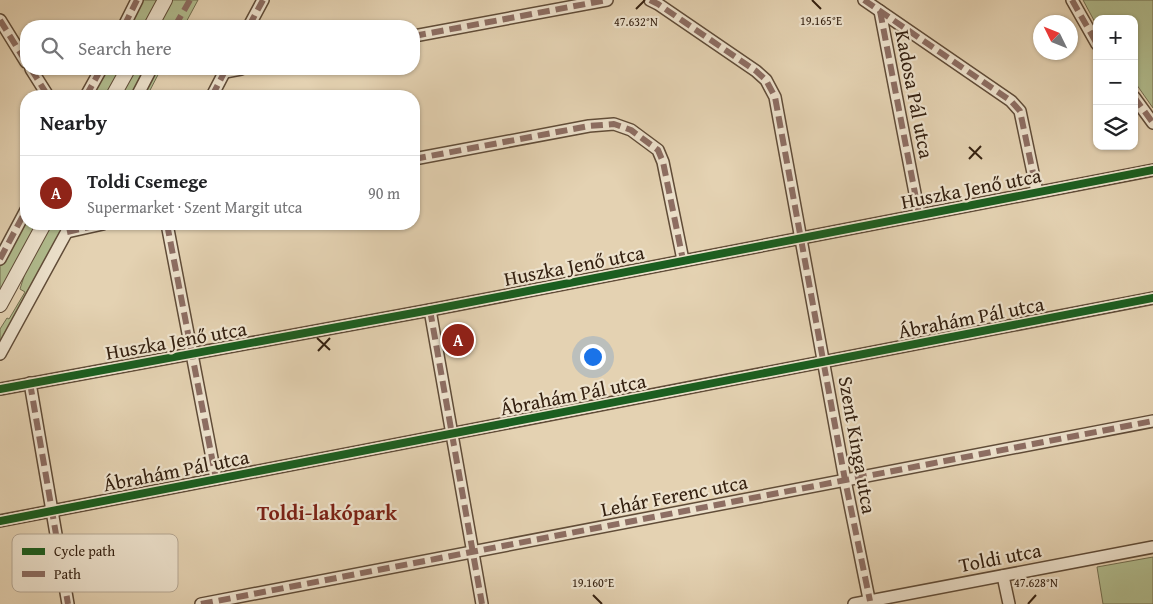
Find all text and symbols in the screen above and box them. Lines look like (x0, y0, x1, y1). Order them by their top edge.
text: 19.165°E (800, 12, 842, 29)
text: 47.632°N (614, 13, 658, 30)
north arrow (1033, 15, 1078, 60)
map controls (1093, 15, 1138, 150)
button: + (1093, 15, 1138, 60)
search box (20, 20, 420, 75)
street label: Kadosa Pál utca (888, 27, 942, 161)
icon: search (38, 34, 66, 62)
text: Search here (78, 34, 172, 62)
button: − (1093, 60, 1138, 105)
button: layers (1093, 105, 1138, 150)
text: Nearby (40, 107, 107, 138)
street label: Huszka Jenő utca (898, 160, 1044, 216)
text: Toldi Csemege (87, 167, 208, 195)
text: A (51, 181, 61, 205)
text: 90 m (368, 181, 400, 205)
text: Supermarket · Szent Margit utca (87, 195, 302, 219)
street label: Huszka Jenő utca (501, 237, 647, 293)
street label: Ábrahám Pál utca (896, 289, 1047, 345)
street label: Huszka Jenő utca (103, 313, 249, 367)
pin: A (442, 321, 474, 359)
your location (580, 344, 606, 370)
street label: Ábrahám Pál utca (498, 366, 649, 422)
street label: Szent Kinga utca (832, 374, 884, 517)
street label: Ábrahám Pál utca (101, 442, 252, 498)
street label: Lehár Ferenc utca (598, 466, 750, 523)
district label: Toldi-lakópark (257, 497, 398, 528)
legend (12, 534, 178, 592)
street label: Toldi utca (956, 535, 1044, 579)
text: Cycle path (54, 541, 115, 561)
text: Path (54, 564, 81, 584)
text: 19.160°E (572, 574, 614, 591)
text: 47.628°N (1014, 574, 1058, 591)

